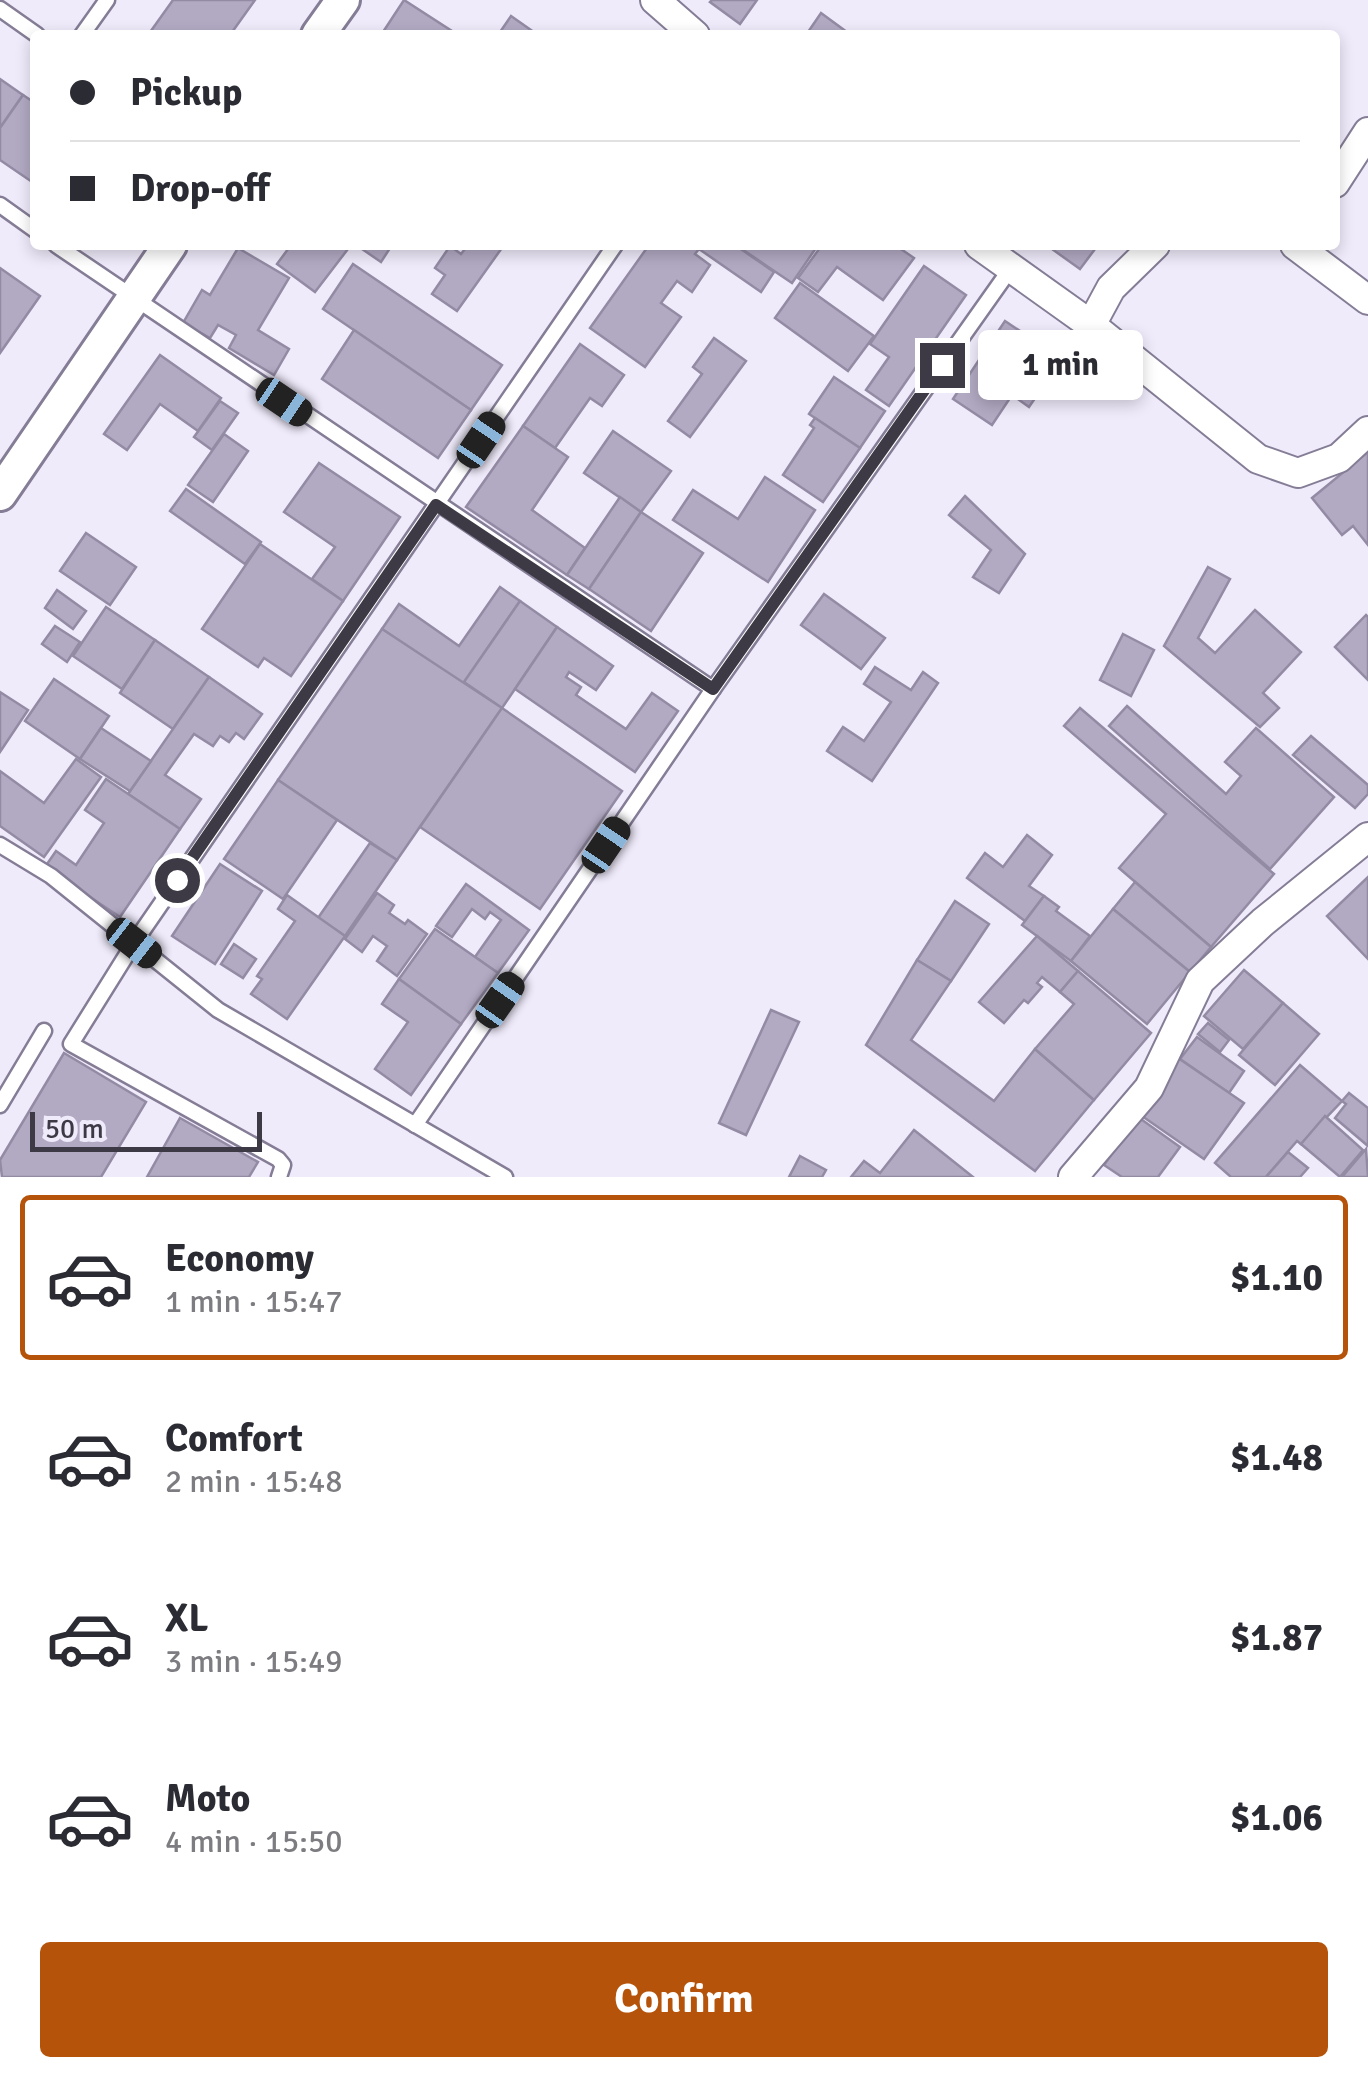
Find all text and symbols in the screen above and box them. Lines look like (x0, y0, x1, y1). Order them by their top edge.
text: Pickup (130, 69, 242, 116)
text: Drop-off (130, 165, 270, 212)
callout: 1 min (977, 330, 1142, 400)
route end (920, 343, 965, 388)
text: 1 min (1022, 345, 1099, 384)
car (251, 373, 317, 431)
car (452, 407, 510, 473)
car (577, 812, 635, 878)
route start (155, 858, 200, 903)
car (101, 913, 167, 973)
car (471, 967, 529, 1033)
scale bar (30, 1107, 262, 1152)
text: 50 m (45, 1112, 104, 1146)
icon: car (45, 1233, 135, 1323)
text: Economy (165, 1235, 314, 1282)
text: $1.10 (1230, 1254, 1323, 1301)
text: 1 min · 15:47 (165, 1282, 343, 1321)
icon: car (45, 1413, 135, 1503)
text: Comfort (165, 1415, 303, 1462)
text: $1.48 (1230, 1434, 1323, 1481)
text: 2 min · 15:48 (165, 1462, 343, 1501)
icon: car (45, 1593, 135, 1683)
text: XL (165, 1595, 208, 1642)
text: $1.87 (1230, 1614, 1323, 1661)
text: 3 min · 15:49 (165, 1642, 343, 1681)
icon: car (45, 1773, 135, 1863)
text: Moto (165, 1775, 250, 1822)
text: $1.06 (1230, 1794, 1323, 1841)
text: 4 min · 15:50 (165, 1822, 343, 1861)
button: Confirm (40, 1942, 1328, 2057)

